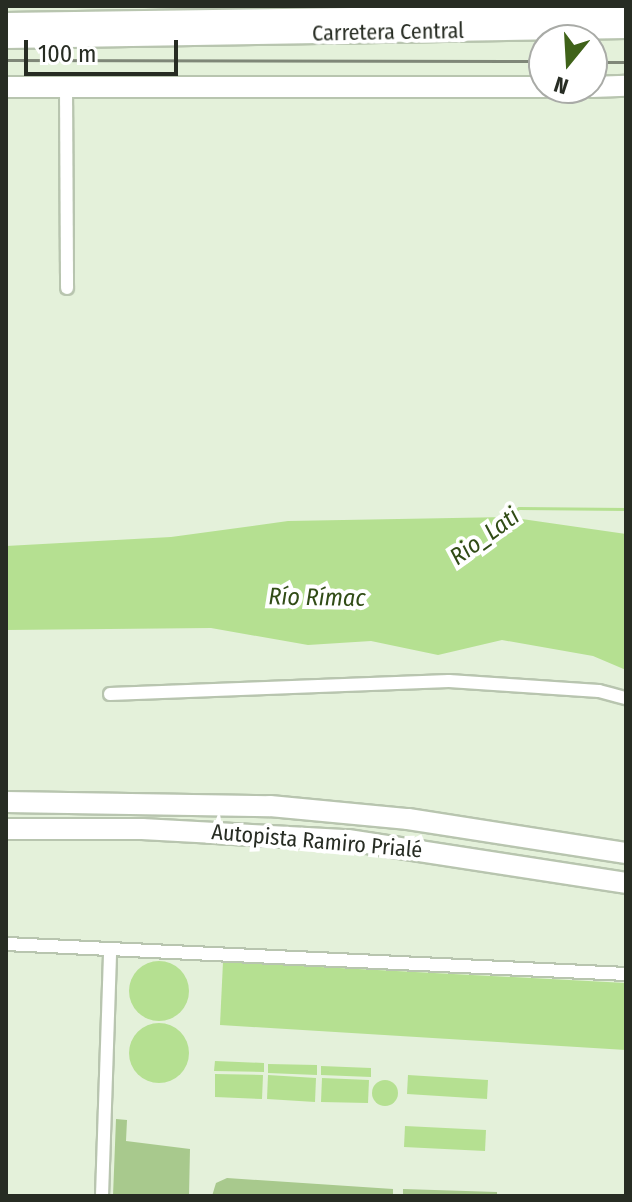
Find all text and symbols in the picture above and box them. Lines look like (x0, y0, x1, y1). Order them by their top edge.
street label: Carretera Central (312, 17, 464, 47)
scale bar (28, 24, 182, 74)
north arrow (528, 24, 608, 104)
text: 100 m (38, 40, 96, 68)
text: N (551, 71, 571, 100)
water label: Rio_Lati (445, 502, 525, 572)
water label: Río Rímac (268, 583, 366, 613)
street label: Autopista Ramiro Prialé (211, 819, 423, 863)

